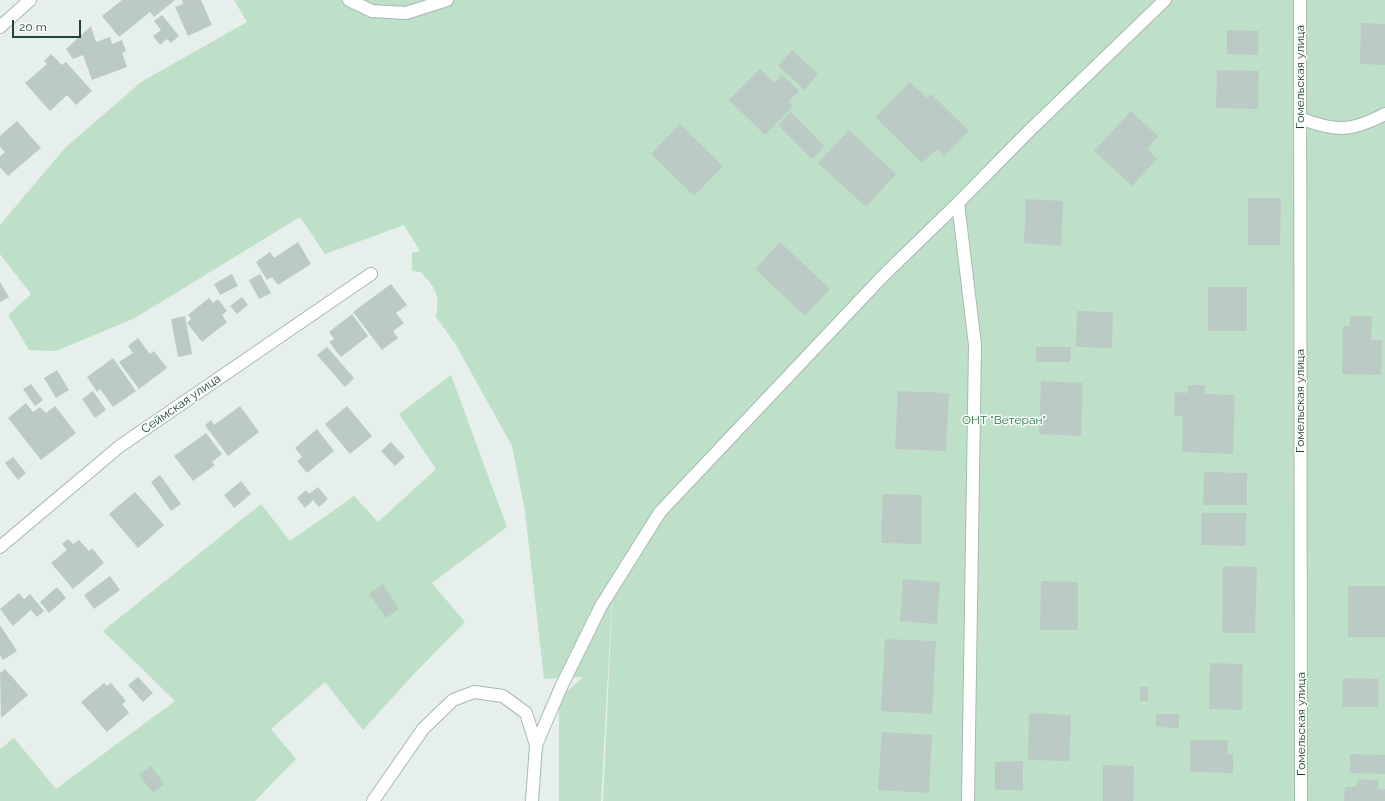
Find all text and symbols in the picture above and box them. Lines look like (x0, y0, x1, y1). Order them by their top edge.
scale bar (14, 12, 83, 38)
text: 20 m (19, 20, 47, 34)
street label: Гомельская улица (1293, 25, 1307, 129)
street label: Гомельская улица (1293, 349, 1307, 453)
street label: Сеймская улица (139, 371, 223, 437)
park label: ОНТ "Ветеран" (962, 413, 1046, 427)
street label: Гомельская улица (1294, 672, 1308, 776)

